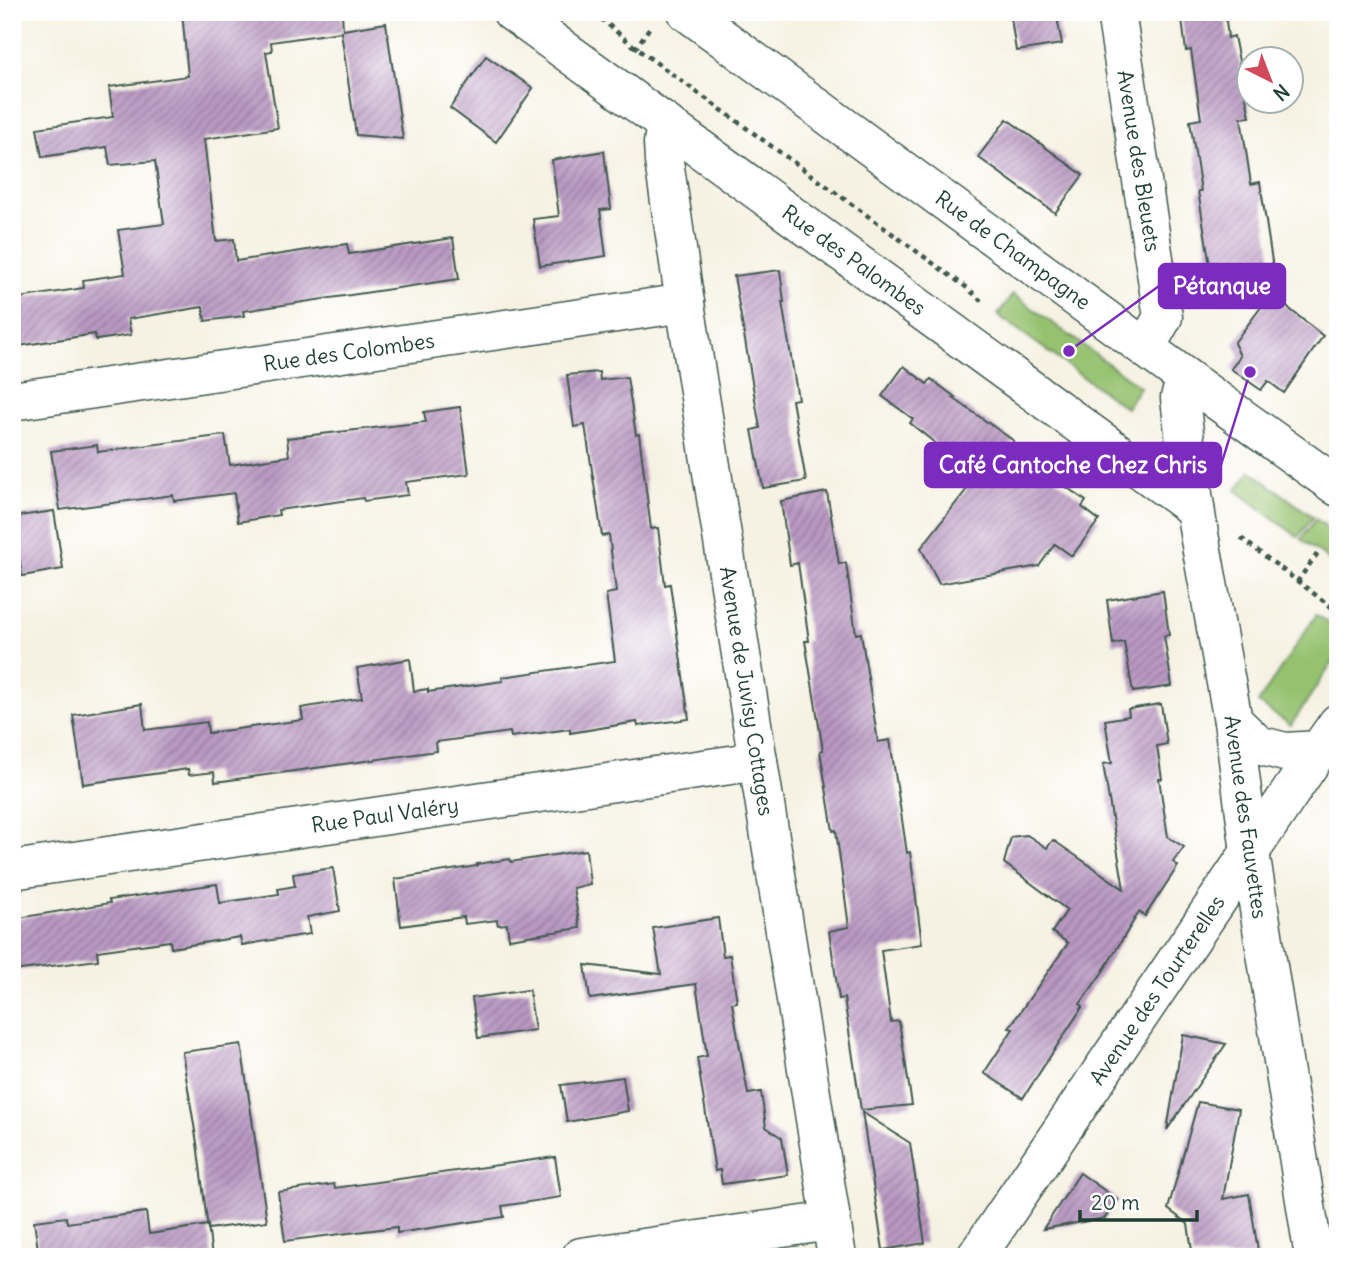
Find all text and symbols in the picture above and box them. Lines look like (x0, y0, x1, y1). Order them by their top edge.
north arrow (1234, 46, 1304, 116)
street label: Avenue des Bleuets (1111, 68, 1167, 254)
text: N (1268, 79, 1294, 106)
street label: Rue de Champagne (930, 185, 1096, 315)
street label: Rue des Palombes (777, 199, 931, 321)
callout: Pétanque (1159, 264, 1285, 308)
text: Pétanque (1173, 271, 1271, 300)
street label: Rue des Colombes (262, 327, 436, 377)
callout: Café Cantoche Chez Chris (925, 443, 1221, 487)
text: Café Cantoche Chez Chris (939, 450, 1207, 479)
street label: Avenue de Juvisy Cottages (714, 564, 780, 818)
street label: Avenue des Fauvettes (1218, 714, 1274, 920)
street label: Rue Paul Valéry (310, 791, 460, 839)
street label: Avenue des Tourterelles (1083, 890, 1231, 1090)
scale bar (1080, 1178, 1198, 1222)
text: 20 m (1091, 1189, 1140, 1216)

